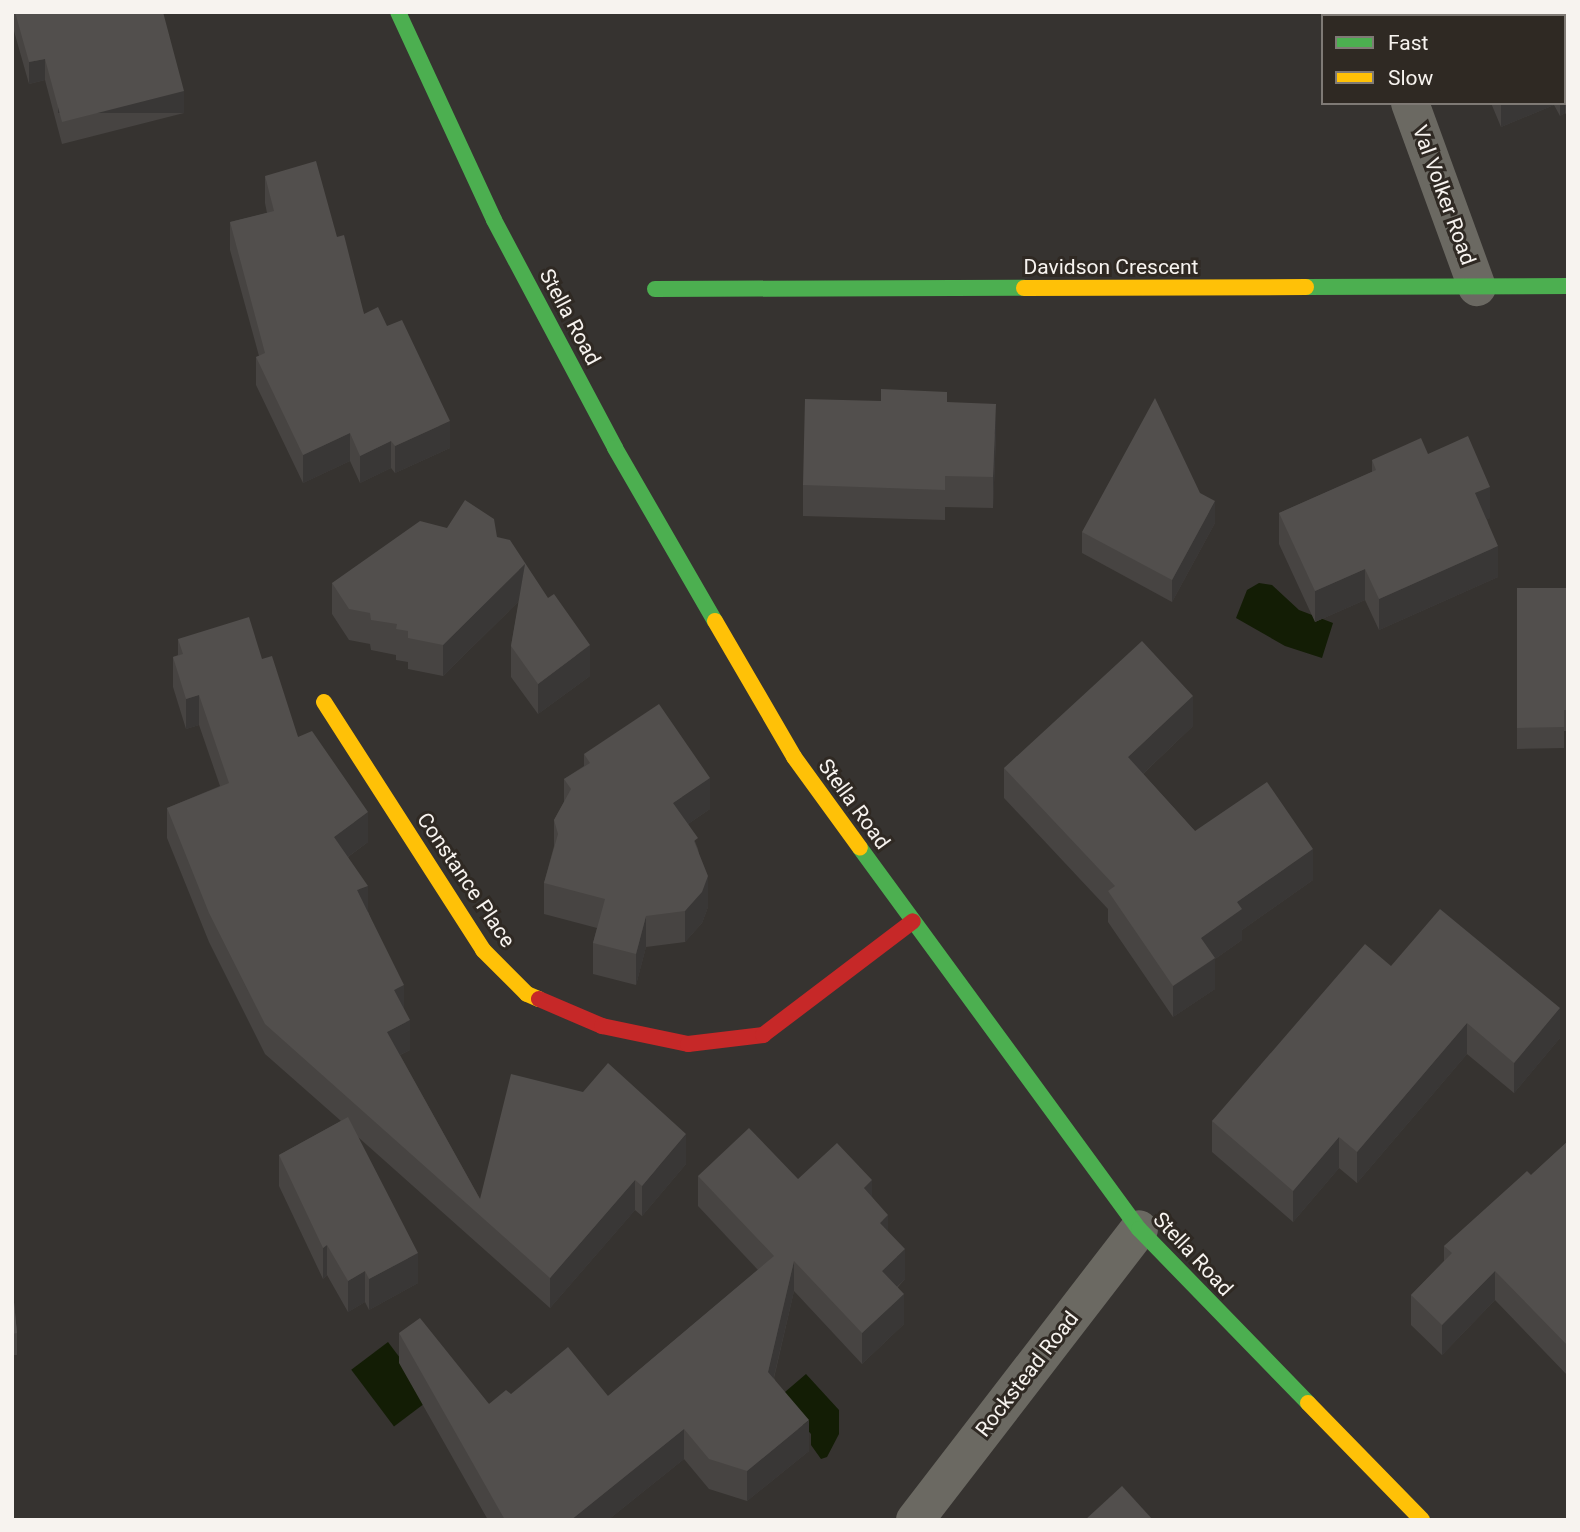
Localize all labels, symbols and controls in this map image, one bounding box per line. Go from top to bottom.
legend [1321,14,1566,105]
text: Fast [1388,31,1428,55]
text: Slow [1388,66,1433,90]
street label: Val Volker Road [1407,122,1481,268]
street label: Davidson Crescent [1024,254,1198,280]
street label: Stella Road [534,265,606,369]
street label: Stella Road [813,754,895,854]
street label: Constance Place [412,808,520,952]
street label: Stella Road [1148,1207,1238,1301]
street label: Rockstead Road [970,1306,1084,1442]

